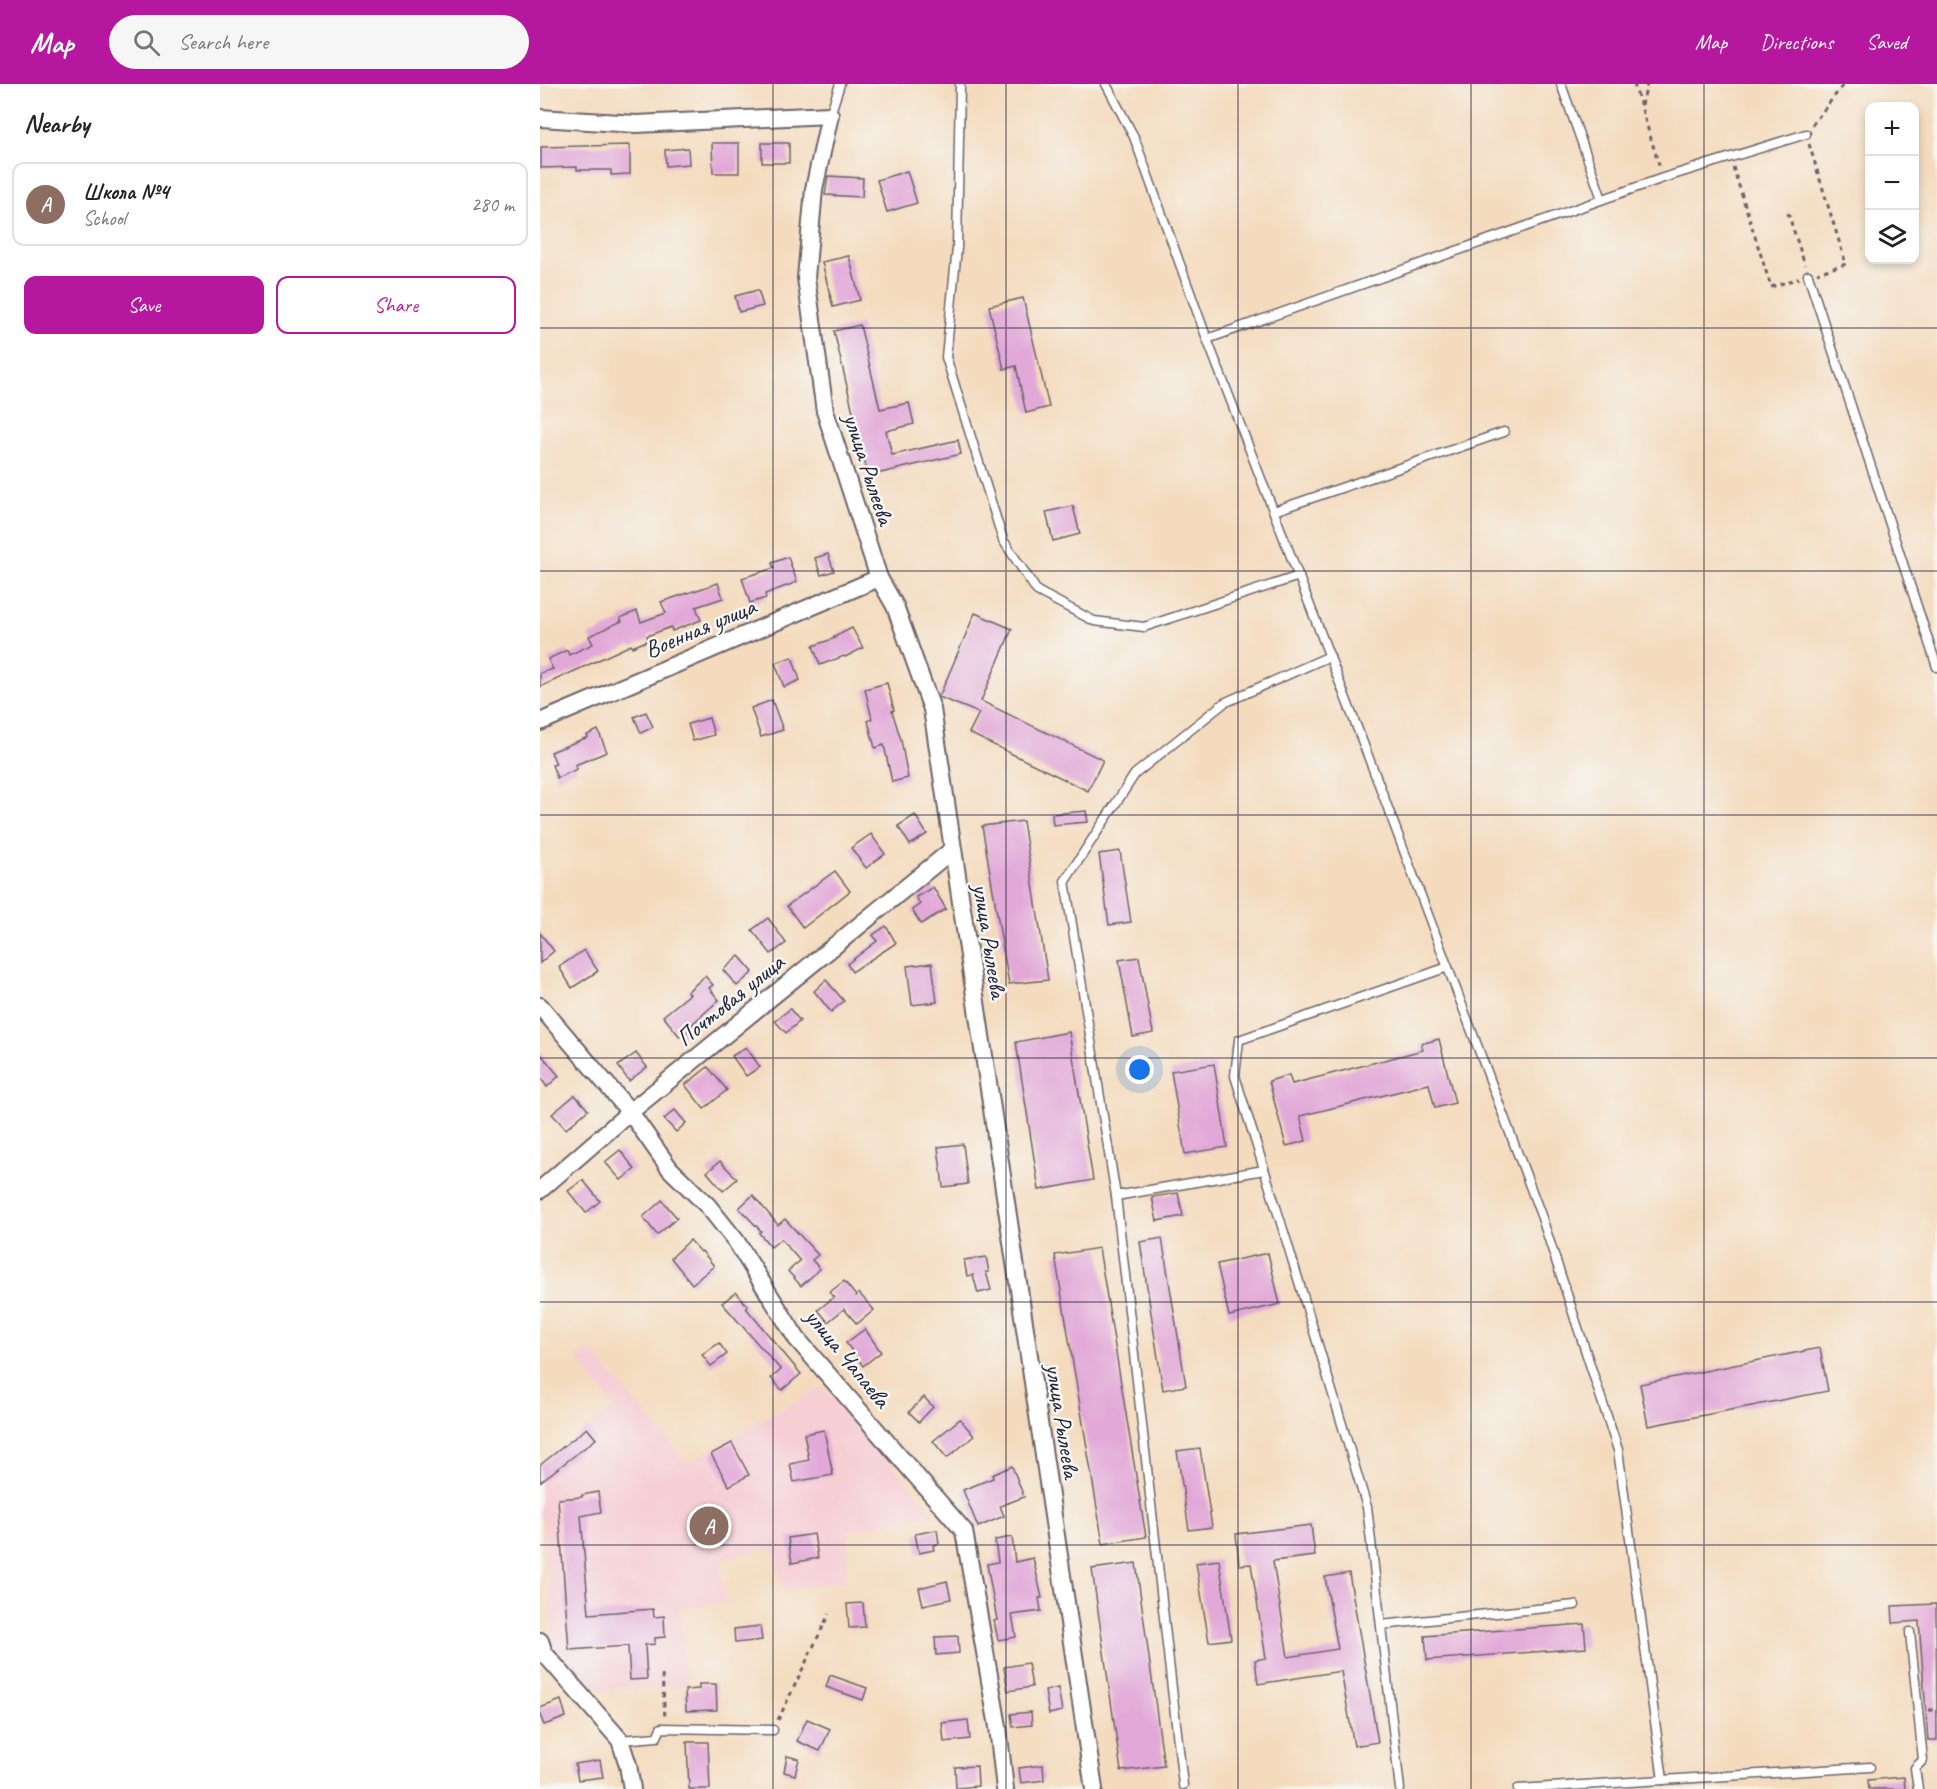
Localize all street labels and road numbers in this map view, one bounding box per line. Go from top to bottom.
street label: улица Рылеева [836,408,902,531]
street label: Военная улица [640,591,761,665]
street label: улица Рылеева [966,880,1014,1002]
street label: Почтовая улица [670,946,791,1053]
street label: улица Чапаева [798,1301,898,1415]
street label: улица Рылеева [1039,1360,1087,1482]

